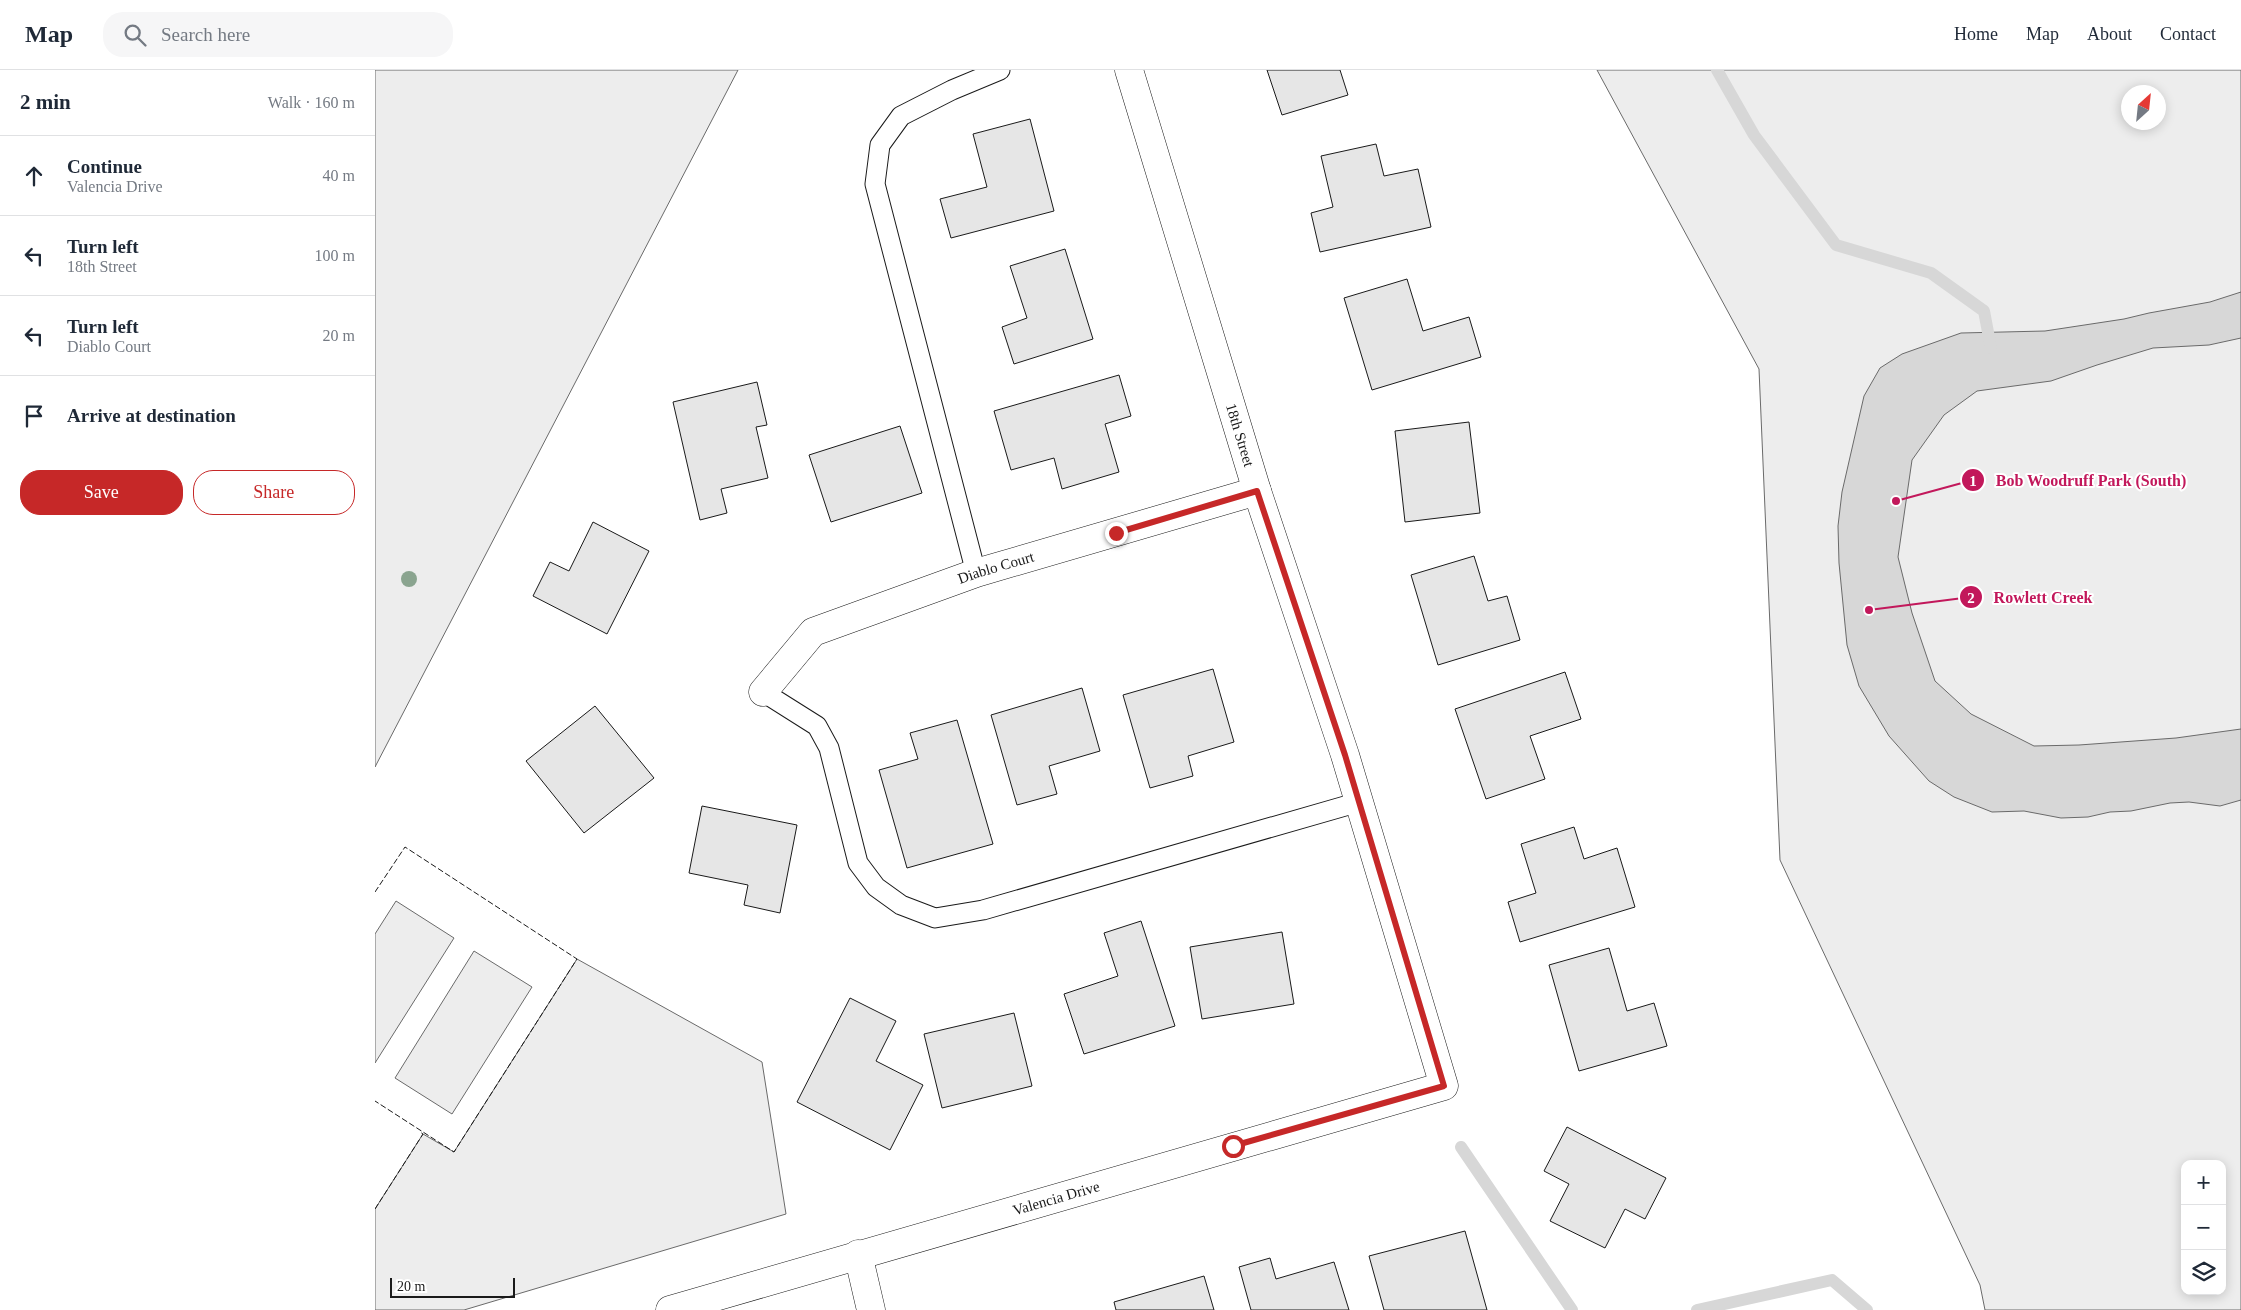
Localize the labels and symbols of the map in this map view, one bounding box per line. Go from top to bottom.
north arrow [2121,85,2166,130]
street label: 18th Street [1223,401,1257,469]
callout: Bob Woodruff Park (South) [1961,465,2197,496]
text: Bob Woodruff Park (South) [1996,472,2186,490]
text: 1 [1969,473,1977,489]
route end [1105,522,1128,545]
street label: Diablo Court [956,548,1037,587]
callout: Rowlett Creek [1959,582,2102,613]
text: Rowlett Creek [1994,589,2092,606]
text: 2 [1967,590,1975,606]
route start [1222,1135,1245,1158]
street label: Valencia Drive [1011,1178,1102,1218]
scale bar [390,1275,515,1298]

